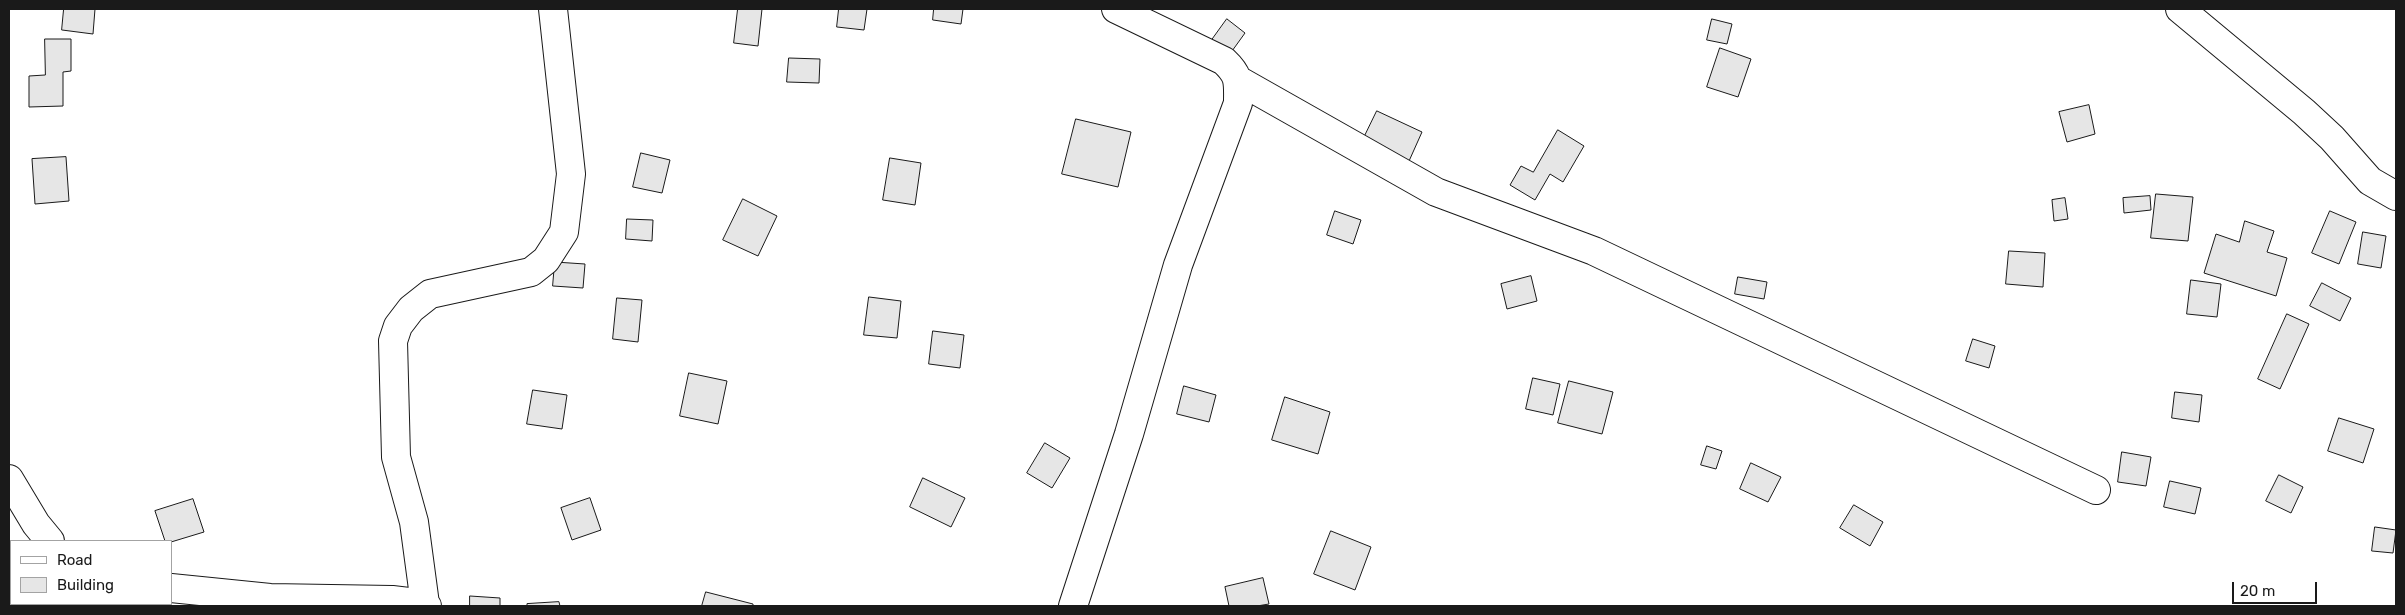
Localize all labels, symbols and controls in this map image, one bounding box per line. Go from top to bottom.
legend [10,540,172,605]
text: Road [57,551,93,569]
scale bar [2235,572,2320,604]
text: Building [57,576,114,594]
text: 20 m [2240,582,2275,600]

